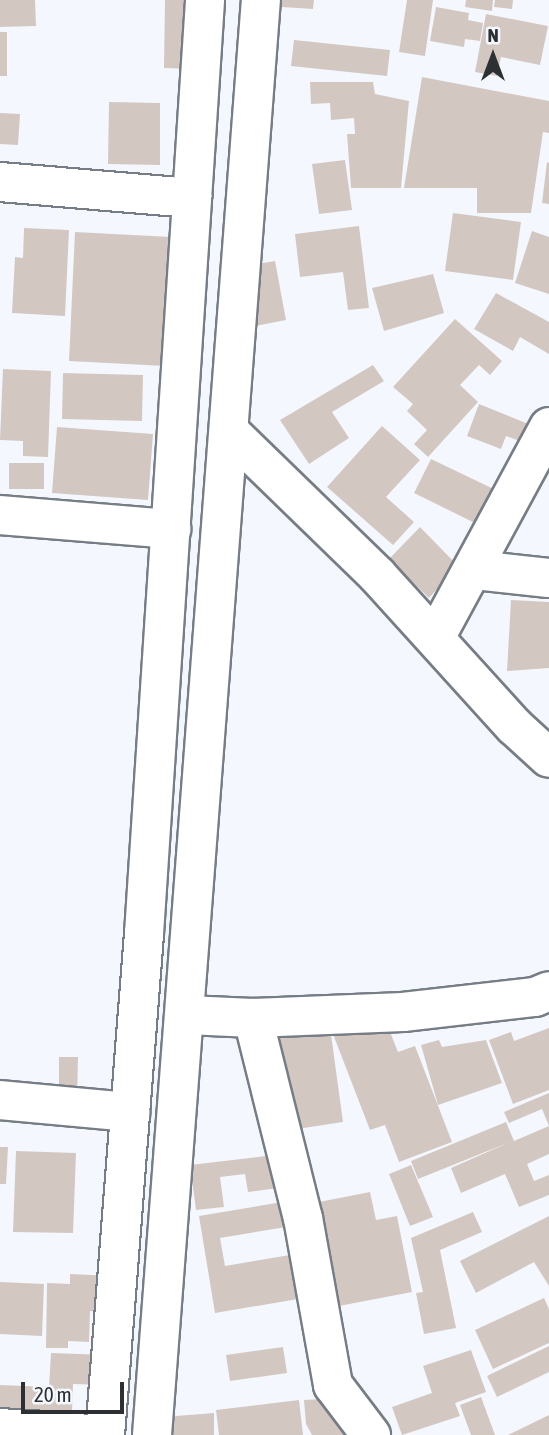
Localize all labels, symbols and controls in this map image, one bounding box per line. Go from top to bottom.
north arrow [458,21,528,91]
text: N [487,24,499,46]
scale bar [24,1368,128,1412]
text: 20 m [34,1382,72,1406]

